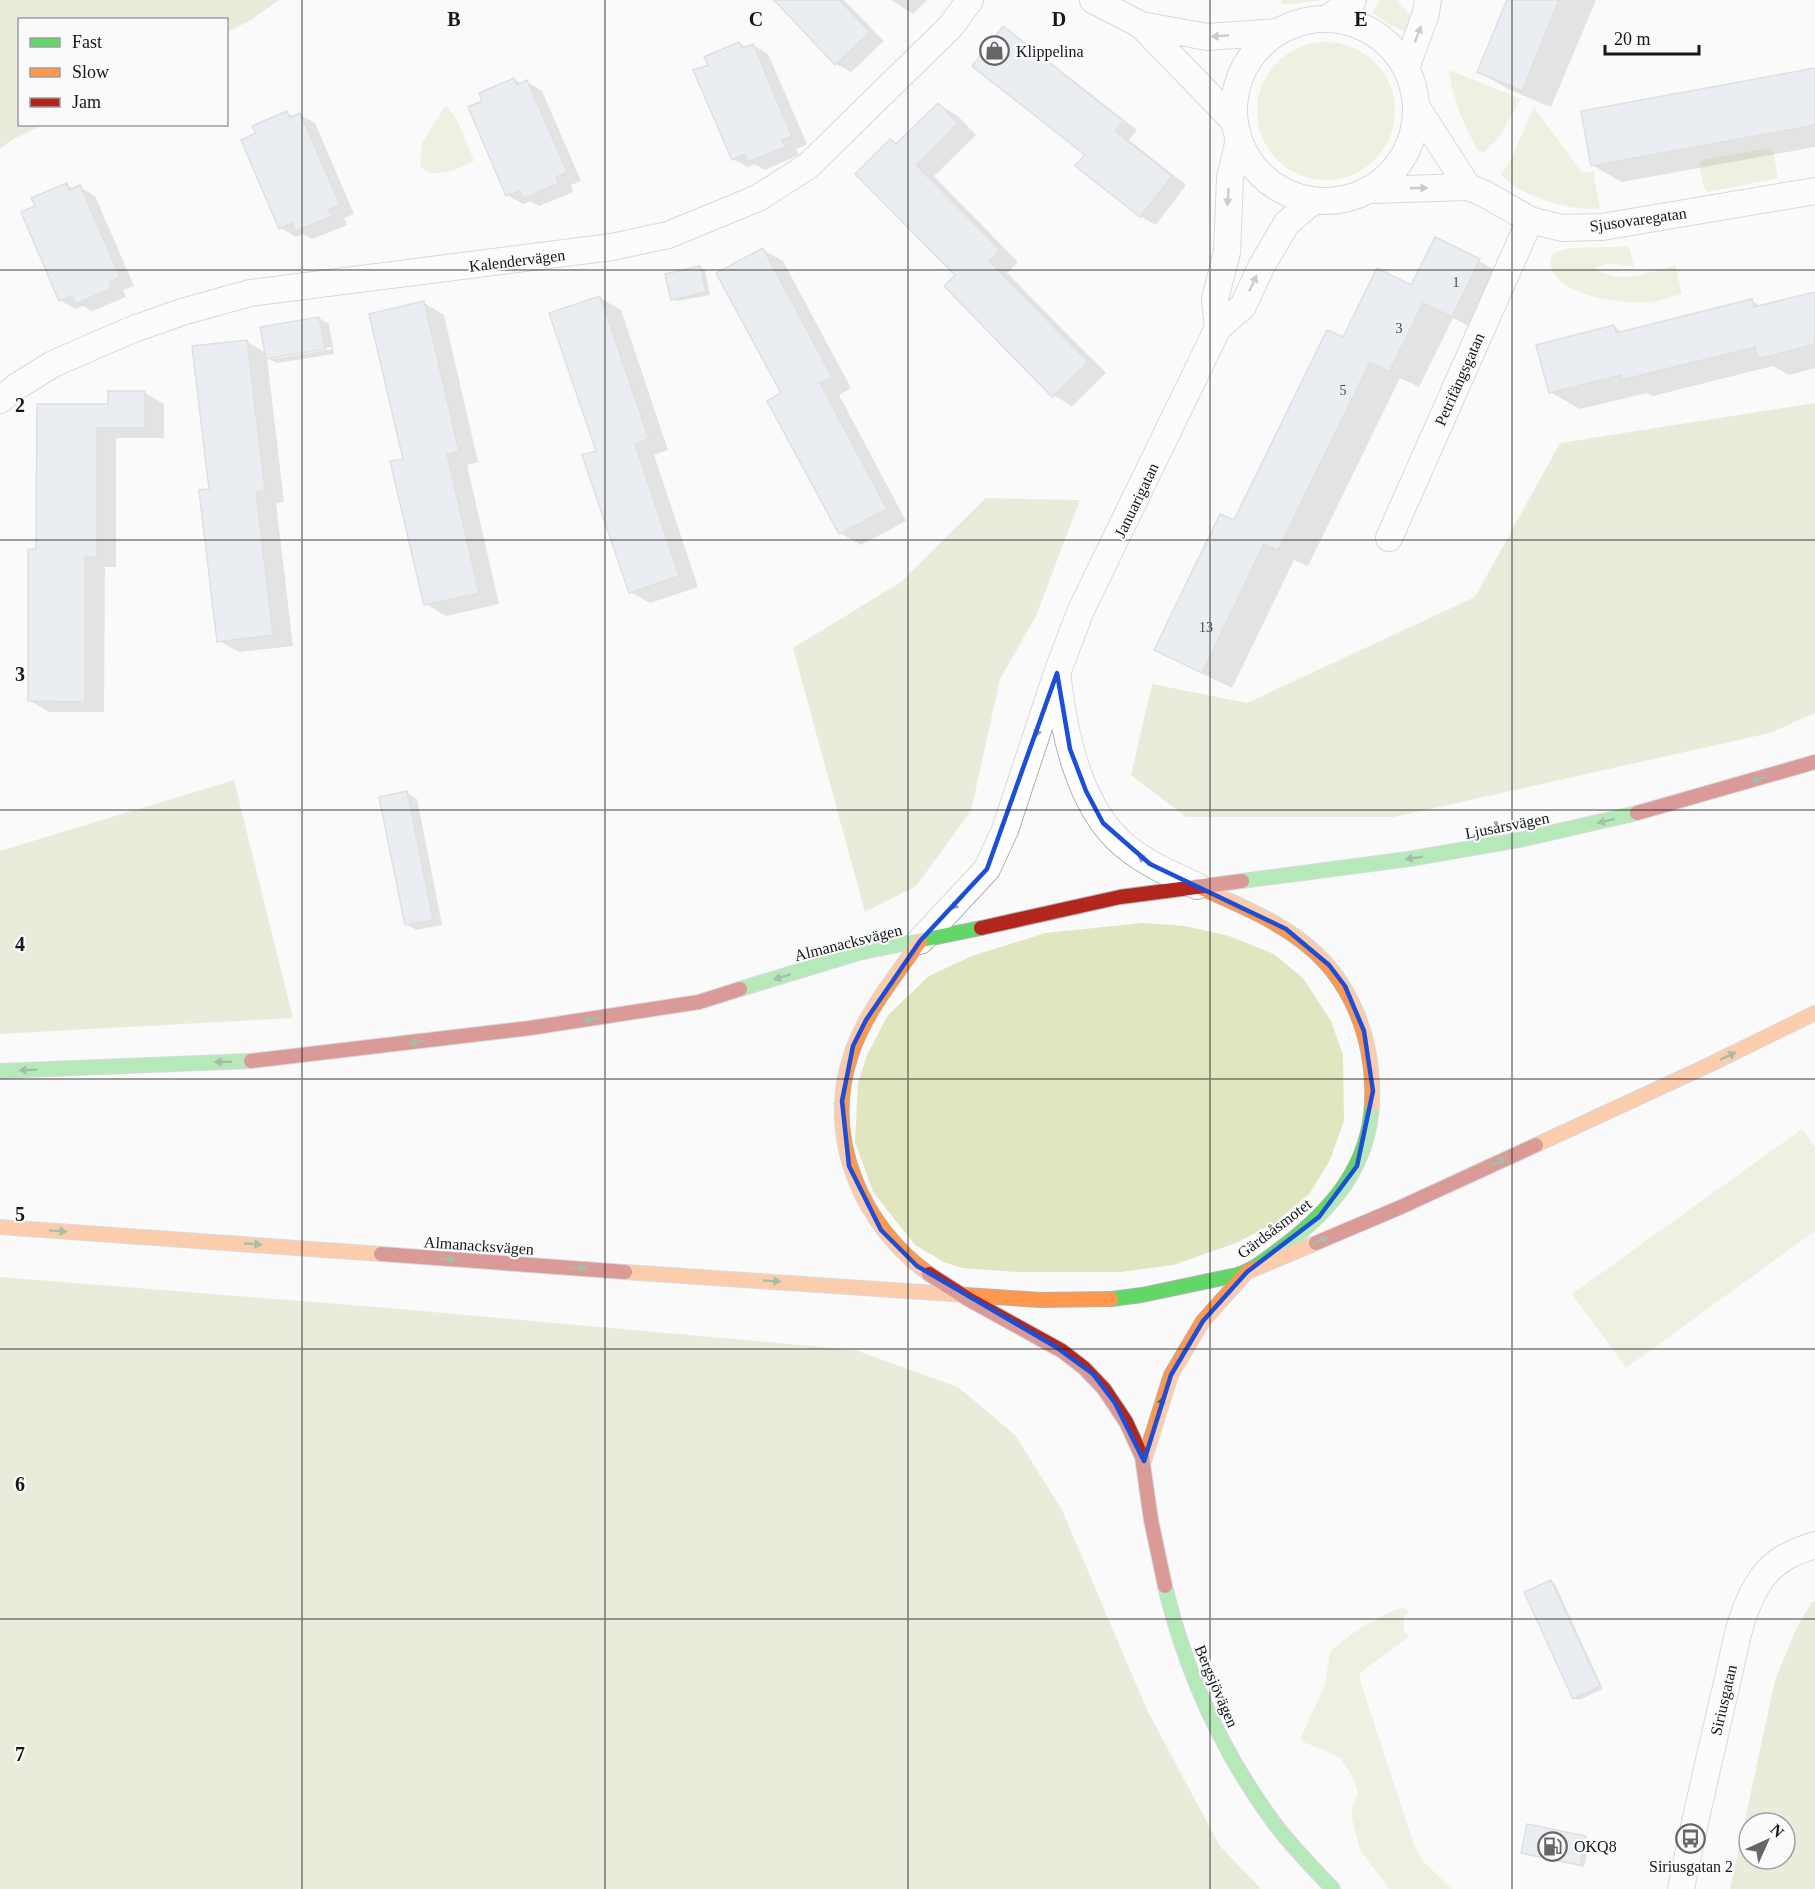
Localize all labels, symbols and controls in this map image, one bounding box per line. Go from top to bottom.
text: B [447,8,461,30]
text: C [749,8,763,30]
text: D [1052,8,1066,30]
text: E [1354,8,1368,30]
legend [18,18,228,126]
scale bar [1605,18,1700,56]
one-way arrow [1414,25,1424,43]
text: 20 m [1614,29,1651,49]
one-way arrow [1210,31,1229,41]
text: Fast [72,32,102,52]
shop icon: Klippelina [979,35,1011,67]
place label: Klippelina [1016,43,1084,61]
text: Slow [72,62,109,82]
text: Jam [72,92,101,112]
one-way arrow [1410,184,1429,193]
one-way arrow [1224,188,1233,207]
street label: Sjusovaregatan [1588,204,1688,236]
street label: Kalendervägen [468,246,566,276]
one-way arrow [1248,274,1258,292]
house number: 1 [1453,275,1460,290]
house number: 3 [1396,321,1403,336]
street label: Petrifängsgatan [1431,330,1488,429]
house number: 5 [1340,383,1347,398]
text: 2 [15,394,25,416]
street label: Januarigatan [1111,460,1163,541]
house number: 13 [1199,620,1213,635]
text: 3 [15,663,25,685]
one-way arrow [1033,720,1042,738]
one-way arrow [1750,775,1768,784]
street label: Ljusårsvägen [1464,809,1551,843]
one-way arrow [1597,817,1615,827]
one-way arrow [1405,853,1424,862]
one-way arrow [1137,855,1153,866]
one-way arrow [951,895,964,910]
street label: Almanacksvägen [793,921,904,965]
text: 4 [15,933,25,955]
one-way arrow [773,972,791,982]
one-way arrow [582,1014,601,1023]
one-way arrow [408,1037,427,1046]
one-way arrow [1719,1052,1736,1061]
one-way arrow [214,1057,233,1066]
one-way arrow [19,1065,38,1074]
one-way arrow [1490,1157,1508,1167]
street label: Gärdsåsmotet [1234,1195,1315,1262]
text: 5 [15,1203,25,1225]
one-way arrow [49,1226,68,1235]
street label: Almanacksvägen [423,1233,535,1259]
one-way arrow [1311,1236,1329,1245]
one-way arrow [243,1240,262,1249]
one-way arrow [438,1254,457,1263]
one-way arrow [568,1264,587,1273]
one-way arrow [763,1277,782,1286]
one-way arrow [1000,1315,1017,1325]
one-way arrow [1157,1396,1166,1414]
text: 6 [15,1473,25,1495]
street label: Bergsjövägen [1191,1643,1241,1730]
street label: Siriusgatan [1707,1663,1741,1737]
text: 7 [15,1743,25,1765]
north arrow [1737,1811,1797,1871]
text: N [1767,1821,1788,1841]
bus stop icon: Siriusgatan 2 [1675,1822,1707,1854]
fuel station icon: OKQ8 [1537,1830,1569,1862]
place label: OKQ8 [1574,1838,1617,1855]
place label: Siriusgatan 2 [1649,1858,1733,1876]

